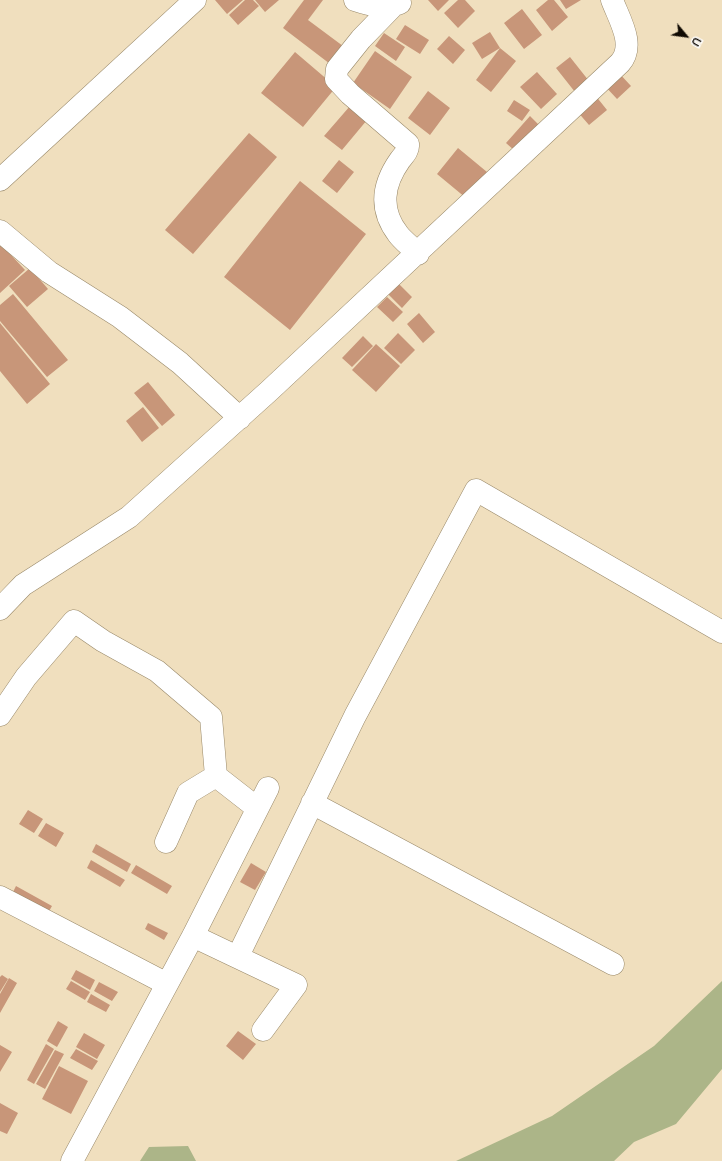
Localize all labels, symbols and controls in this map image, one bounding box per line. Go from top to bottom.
north arrow [666,16,706,56]
text: U [688,35,705,49]

